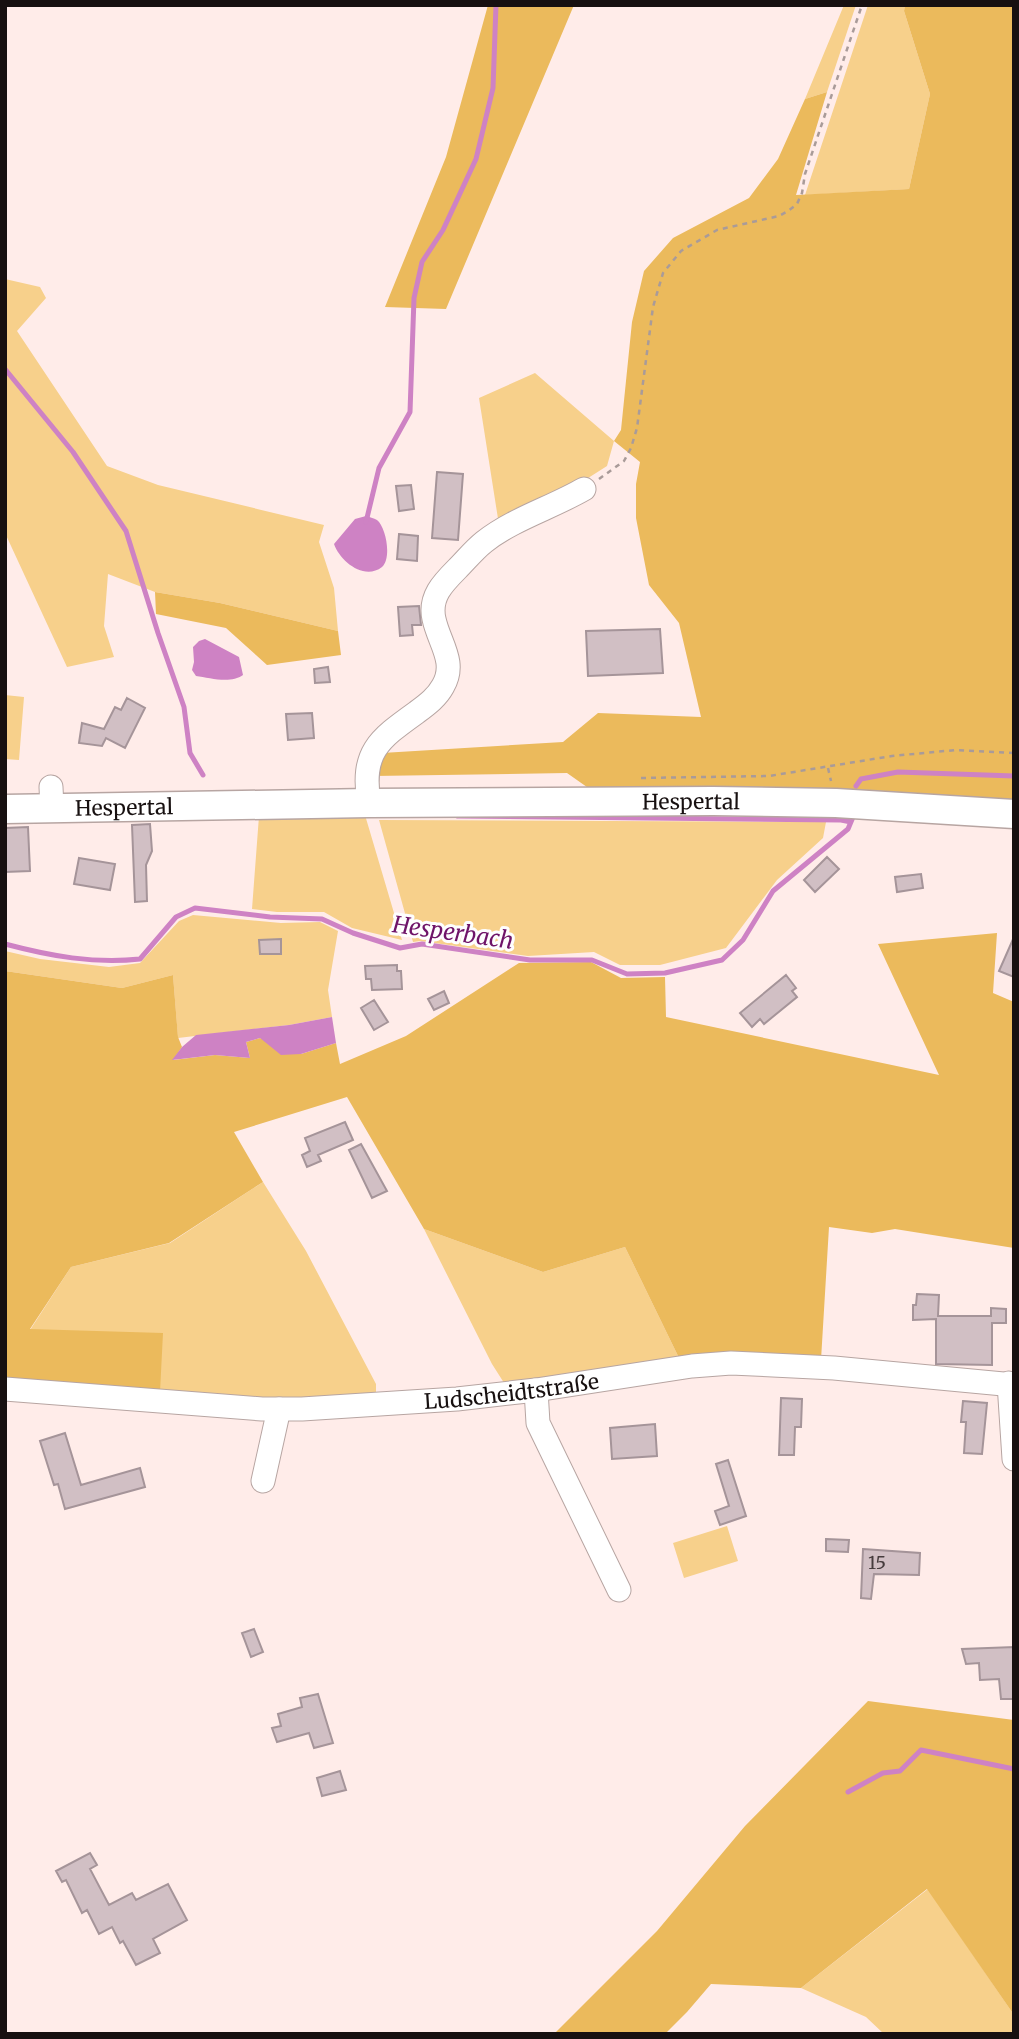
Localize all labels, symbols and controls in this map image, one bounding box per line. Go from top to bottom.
street label: Hespertal [642,787,741,815]
street label: Hespertal [75,793,174,821]
water label: Hesperbach [390,909,515,955]
street label: Ludscheidtstraße [423,1367,601,1415]
house number: 15 [868,1551,886,1574]

